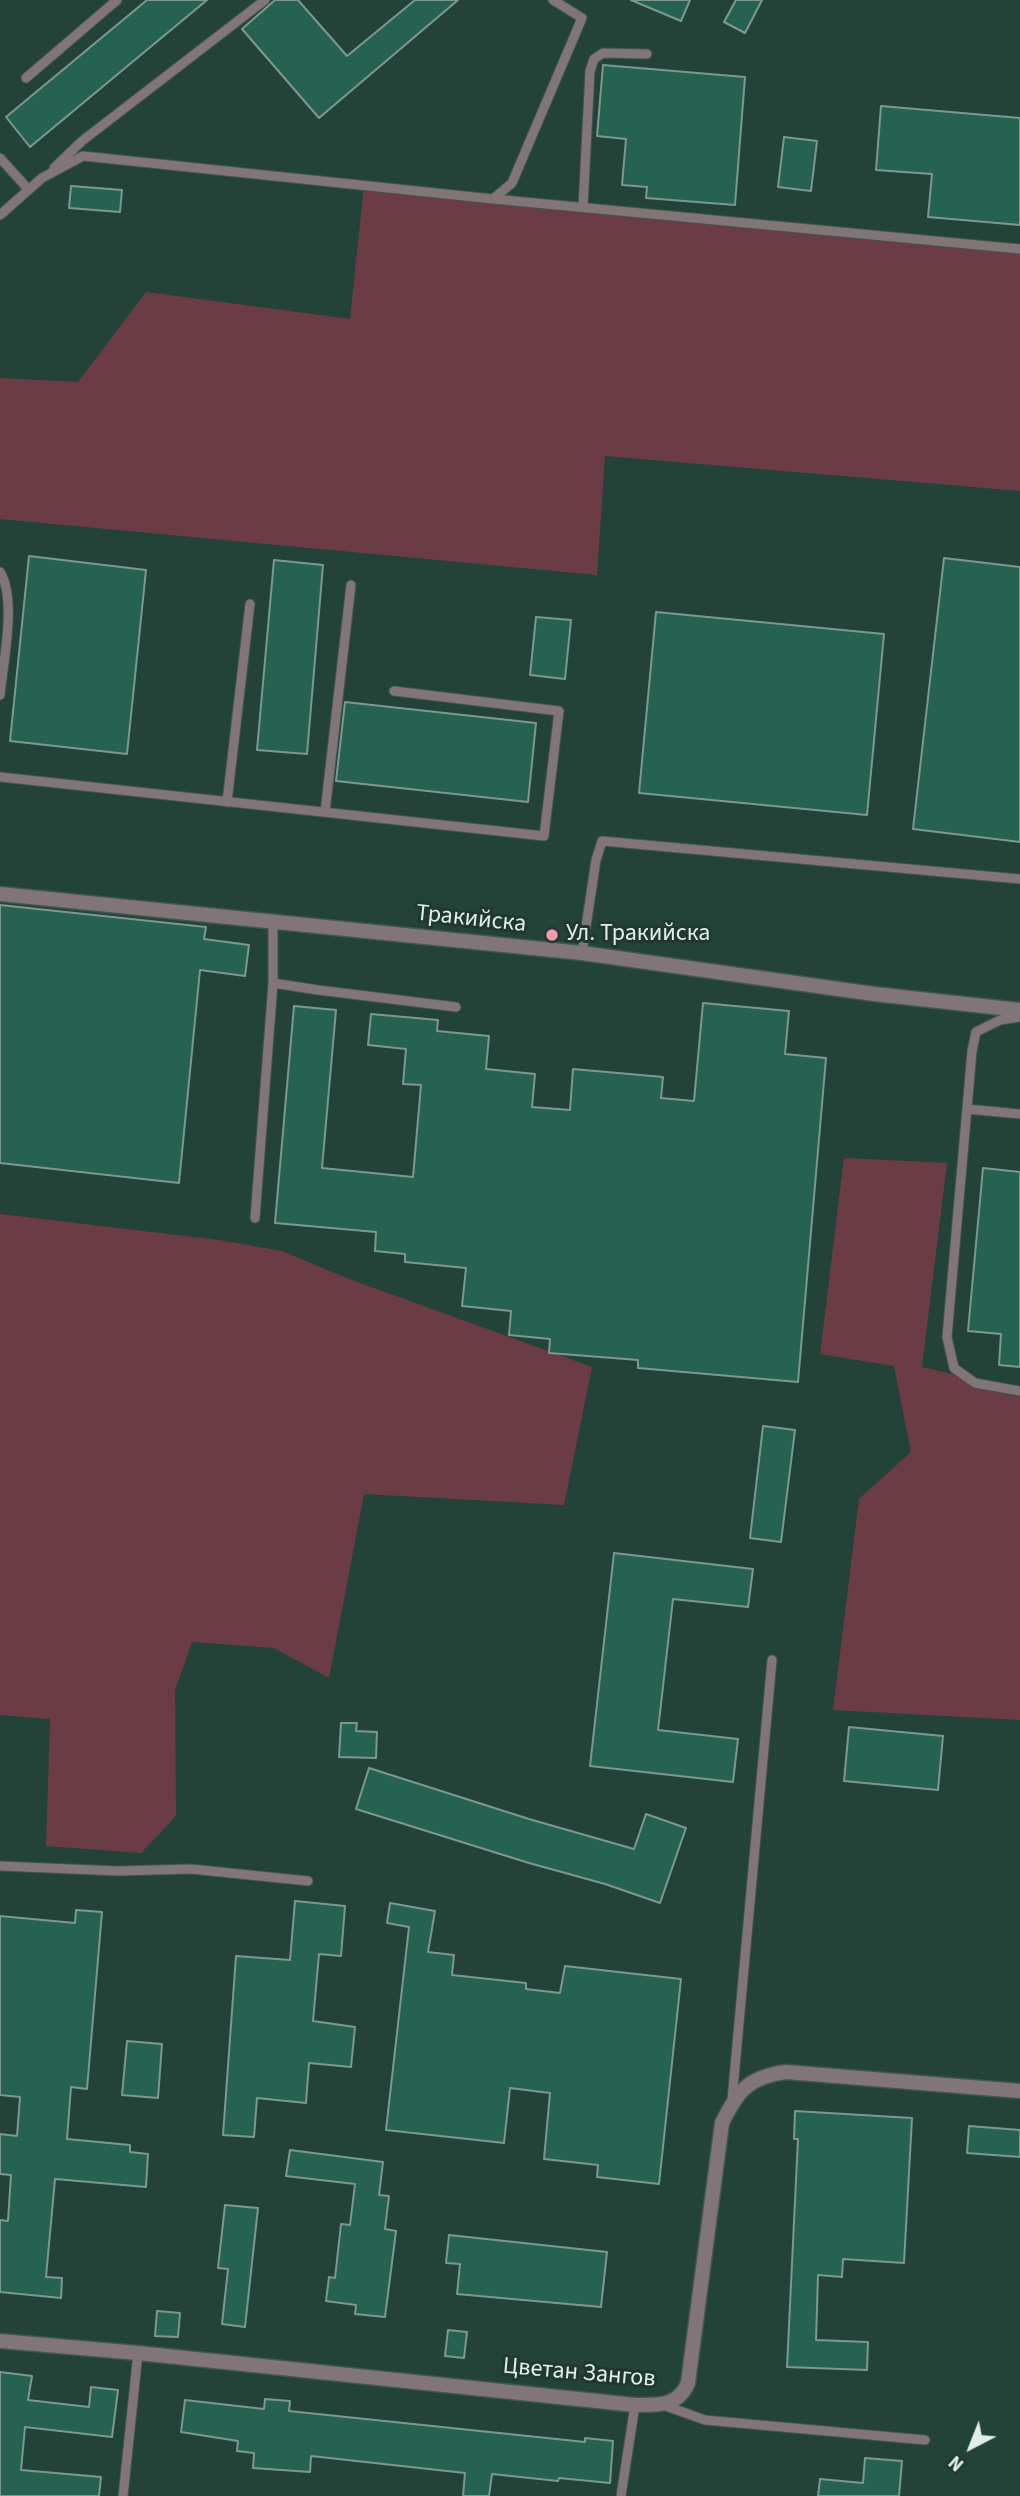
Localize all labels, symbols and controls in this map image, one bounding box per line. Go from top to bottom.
street label: Тракийска [415,900,527,940]
place label: Ул. Тракийска [566,921,710,949]
marker: Ул. Тракийска [544,927,560,943]
street label: Цветан Зангов [501,2353,657,2395]
north arrow [936,2412,1006,2482]
text: N [943,2449,970,2477]

